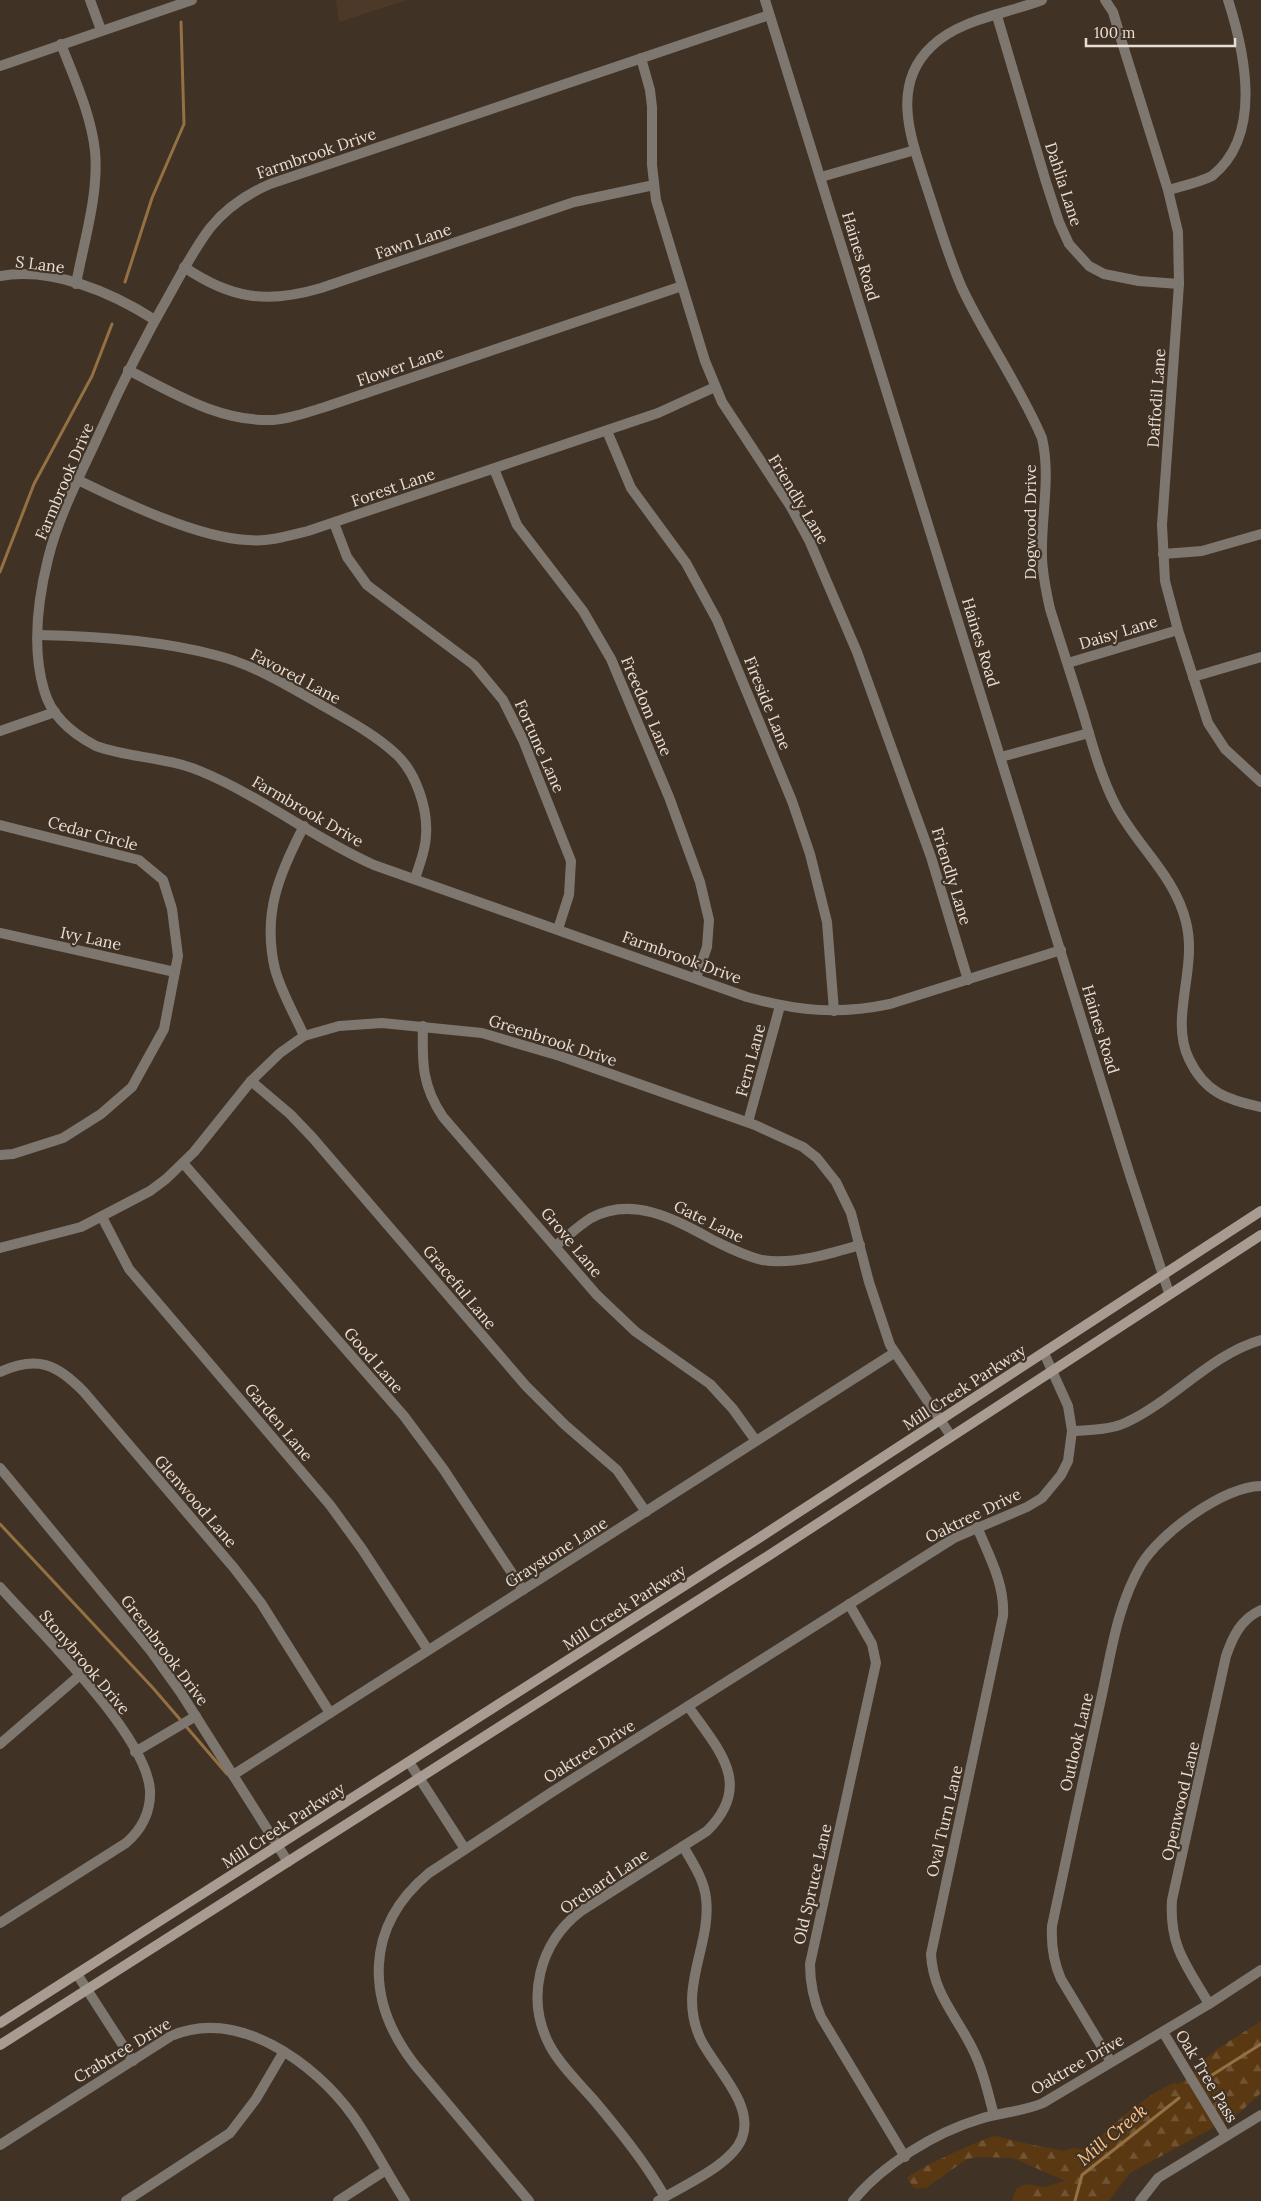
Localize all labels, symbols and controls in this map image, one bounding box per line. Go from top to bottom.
scale bar [1086,15,1235,47]
text: 100 m [1094,23,1135,42]
street label: Farmbrook Drive [254,123,379,183]
street label: Dahlia Lane [1041,139,1087,229]
street label: Haines Road [838,209,884,303]
street label: Fawn Lane [372,219,454,263]
street label: S Lane [14,251,66,277]
street label: Flower Lane [354,342,447,390]
street label: Daffodil Lane [1143,347,1169,448]
street label: Farmbrook Drive [30,419,98,543]
street label: Friendly Lane [764,450,834,548]
street label: Forest Lane [348,463,438,511]
street label: Dogwood Drive [1020,464,1040,580]
street label: Haines Road [958,595,1004,689]
street label: Daisy Lane [1076,611,1160,653]
street label: Favored Lane [248,644,345,708]
street label: Freedom Lane [617,653,677,759]
street label: Fireside Lane [740,653,796,753]
street label: Fortune Lane [511,696,570,796]
street label: Farmbrook Drive [249,771,368,851]
street label: Cedar Circle [46,811,141,855]
street label: Friendly Lane [928,825,976,928]
street label: Ivy Lane [59,922,124,954]
street label: Farmbrook Drive [620,926,745,988]
street label: Haines Road [1078,982,1124,1076]
street label: Greenbrook Drive [486,1010,620,1070]
street label: Fern Lane [731,1021,769,1098]
street label: Gate Lane [671,1195,748,1247]
street label: Grove Lane [537,1203,607,1281]
street label: Graceful Lane [419,1241,501,1334]
street label: Good Lane [340,1323,408,1397]
street label: Mill Creek Parkway [899,1339,1030,1434]
street label: Garden Lane [241,1379,318,1465]
street label: Glenwood Lane [150,1451,242,1552]
street label: Oaktree Drive [922,1483,1024,1547]
street label: Graystone Lane [501,1512,611,1592]
street label: Mill Creek Parkway [559,1559,690,1654]
street label: Greenbrook Drive [117,1591,213,1710]
street label: Stonybrook Drive [35,1606,135,1719]
street label: Outlook Lane [1055,1690,1097,1793]
street label: Oaktree Drive [540,1715,639,1787]
street label: Openwood Lane [1157,1739,1204,1863]
street label: Oval Turn Lane [921,1763,967,1879]
street label: Mill Creek Parkway [218,1777,349,1872]
street label: Old Spruce Lane [788,1821,836,1946]
street label: Orchard Lane [556,1844,652,1918]
street label: Crabtree Drive [70,2013,175,2087]
street label: Oak Tree Pass [1171,2026,1243,2126]
street label: Oaktree Drive [1027,2029,1127,2099]
water label: Mill Creek [1072,2099,1151,2170]

